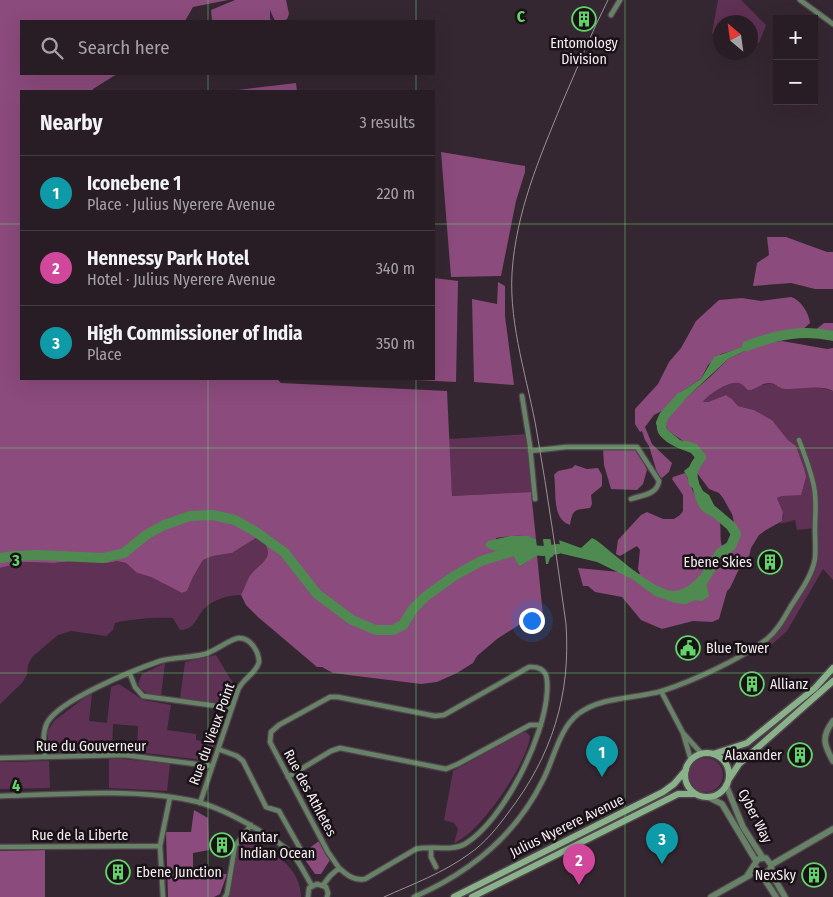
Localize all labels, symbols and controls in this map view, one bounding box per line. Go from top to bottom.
building icon: Entomology Division [571,6,597,32]
text: C [517,7,526,26]
north arrow [713,15,758,60]
map controls [773,15,818,105]
button: + [773,15,818,60]
search box [20,20,435,75]
icon: search [38,34,66,62]
place label: Entomology Division [550,35,618,68]
text: Search here [78,36,170,59]
button: − [773,60,818,105]
text: Nearby [40,110,102,136]
text: 3 results [359,113,415,132]
text: Iconebene 1 [87,172,181,195]
text: 1 [53,184,59,203]
text: 220 m [376,184,415,203]
text: Place · Julius Nyerere Avenue [87,195,275,214]
text: Hennessy Park Hotel [87,247,249,270]
text: 2 [52,259,60,278]
text: 340 m [376,259,415,278]
text: Hotel · Julius Nyerere Avenue [87,270,276,289]
text: High Commissioner of India [87,322,303,345]
text: 3 [52,334,60,353]
text: 350 m [376,334,415,353]
text: Place [87,345,122,364]
building icon: Ebene Skies [757,549,783,575]
text: 3 [11,551,20,570]
place label: Ebene Skies [684,554,752,571]
your location [519,608,545,634]
public building icon: Blue Tower [675,635,701,661]
place label: Blue Tower [706,640,769,657]
building icon: Allianz [739,671,765,697]
place label: Allianz [770,676,809,693]
street label: Rue du Vieux Point [186,680,238,787]
pin: 1 [586,736,618,777]
street label: Rue du Gouverneur [36,738,146,755]
building icon: Alaxander [787,742,813,768]
street label: Rue des Athletes [280,747,340,839]
place label: Alaxander [725,747,782,764]
text: 4 [12,776,20,795]
street label: Cyber Way [734,786,776,846]
street label: Julius Nyerere Avenue [507,791,627,861]
pin: 3 [646,823,678,864]
street label: Rue de la Liberte [32,827,129,844]
place label: Kantar Indian Ocean [240,829,315,862]
building icon: Kantar Indian Ocean [209,832,235,858]
pin: 2 [563,844,595,885]
building icon: Ebene Junction [105,859,131,885]
building icon: NexSky [801,862,827,888]
place label: Ebene Junction [136,864,222,881]
place label: NexSky [755,867,797,884]

